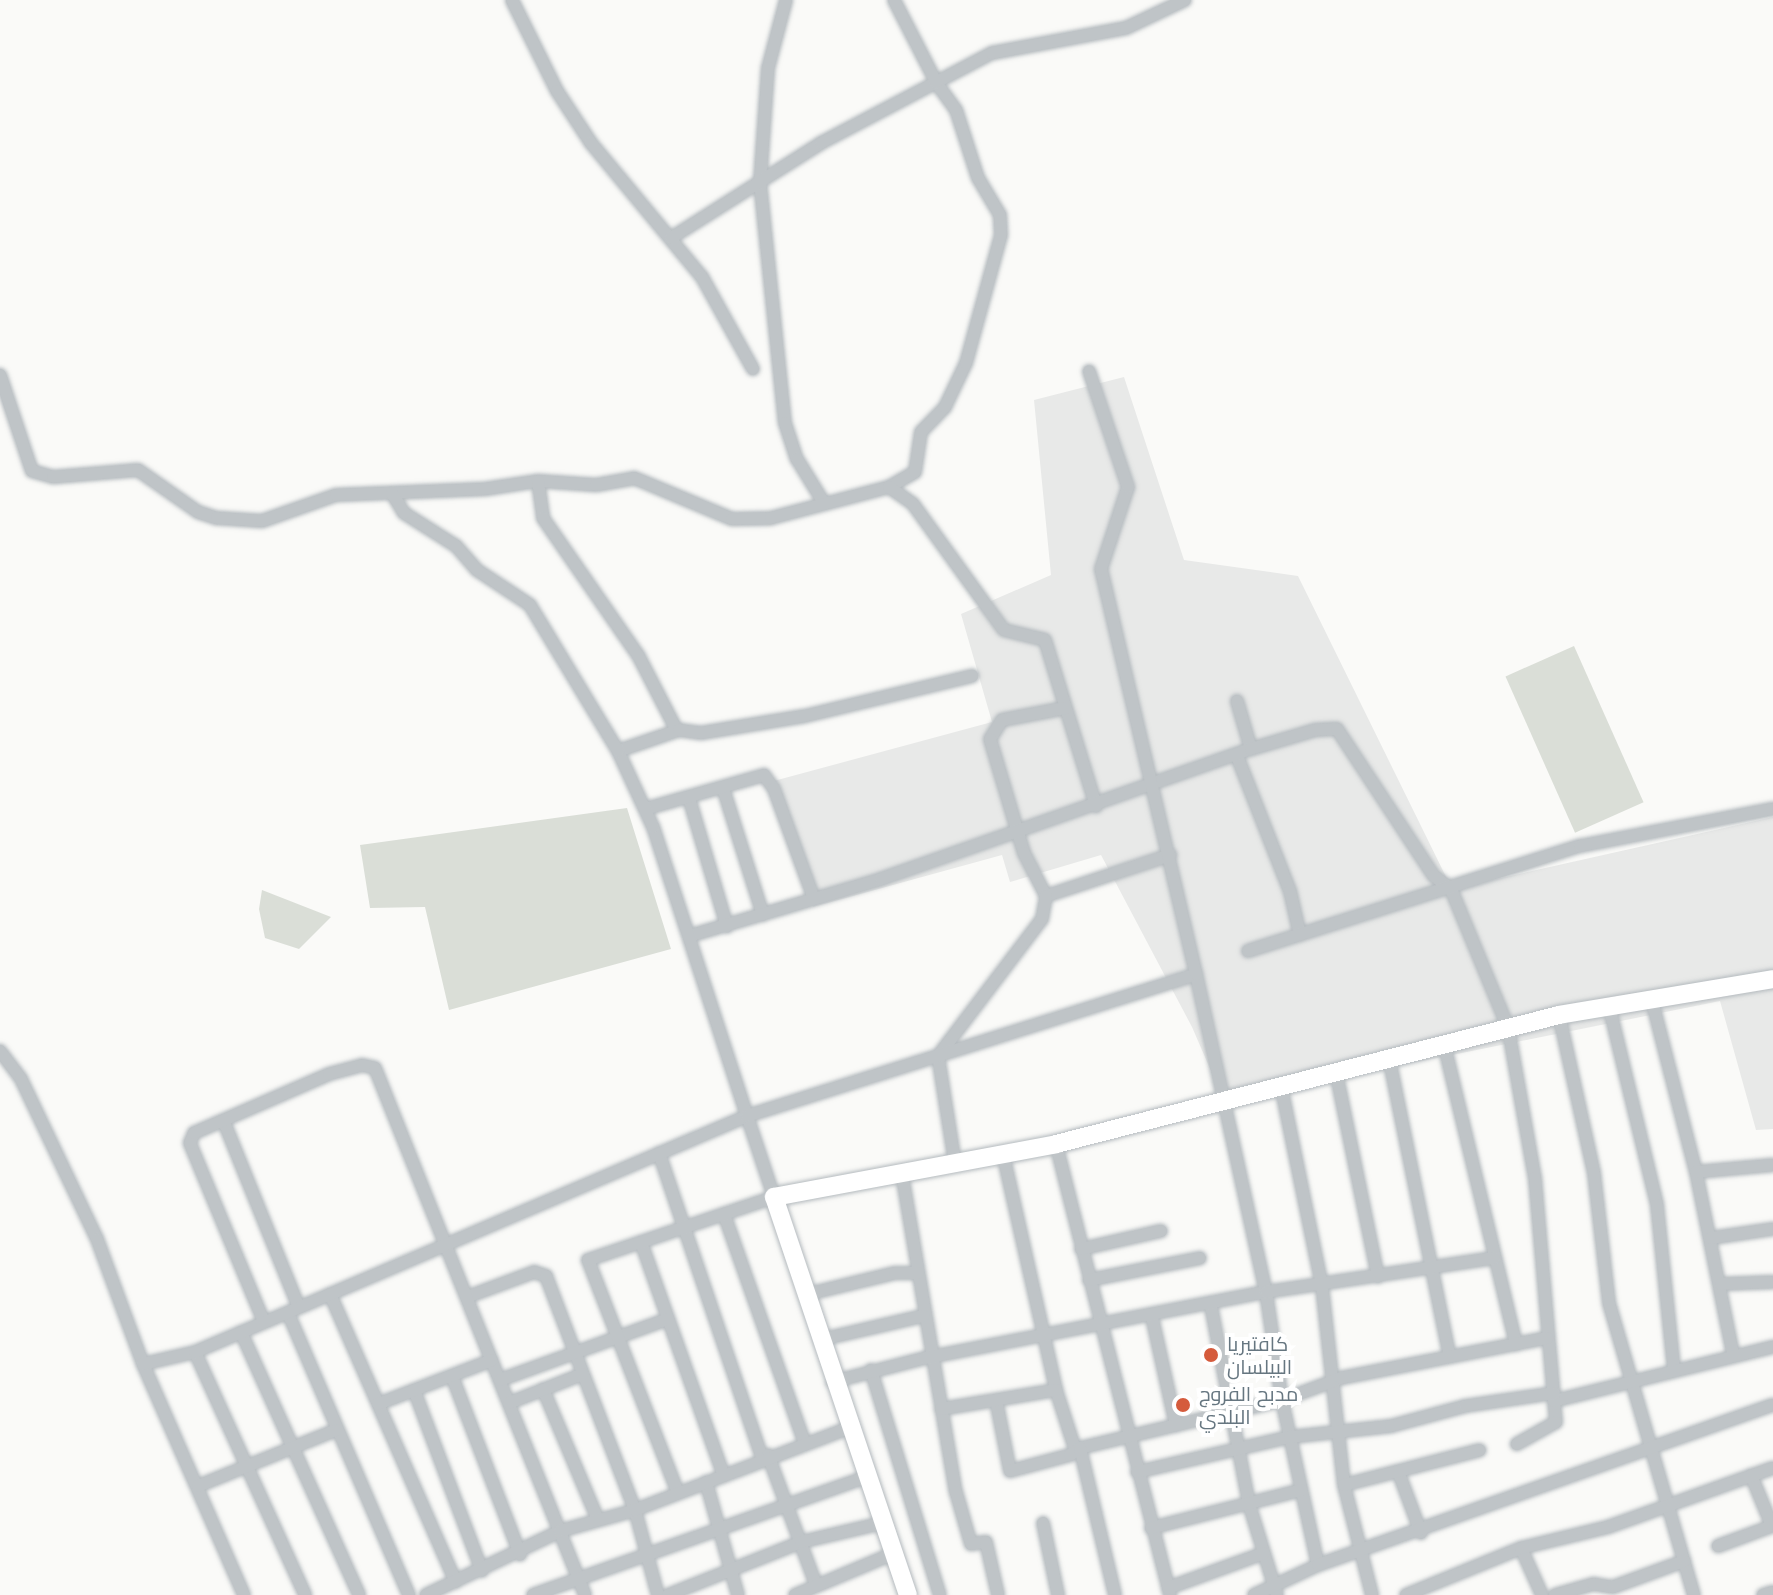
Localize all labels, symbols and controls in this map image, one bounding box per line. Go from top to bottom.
place label: كافتيريا البيلسان [1227,1332,1292,1379]
marker: كافتيريا البيلسان [1202,1346,1220,1364]
place label: مدبح الفروج البلدي [1199,1382,1298,1429]
marker: مدبح الفروج البلدي [1174,1396,1192,1414]

